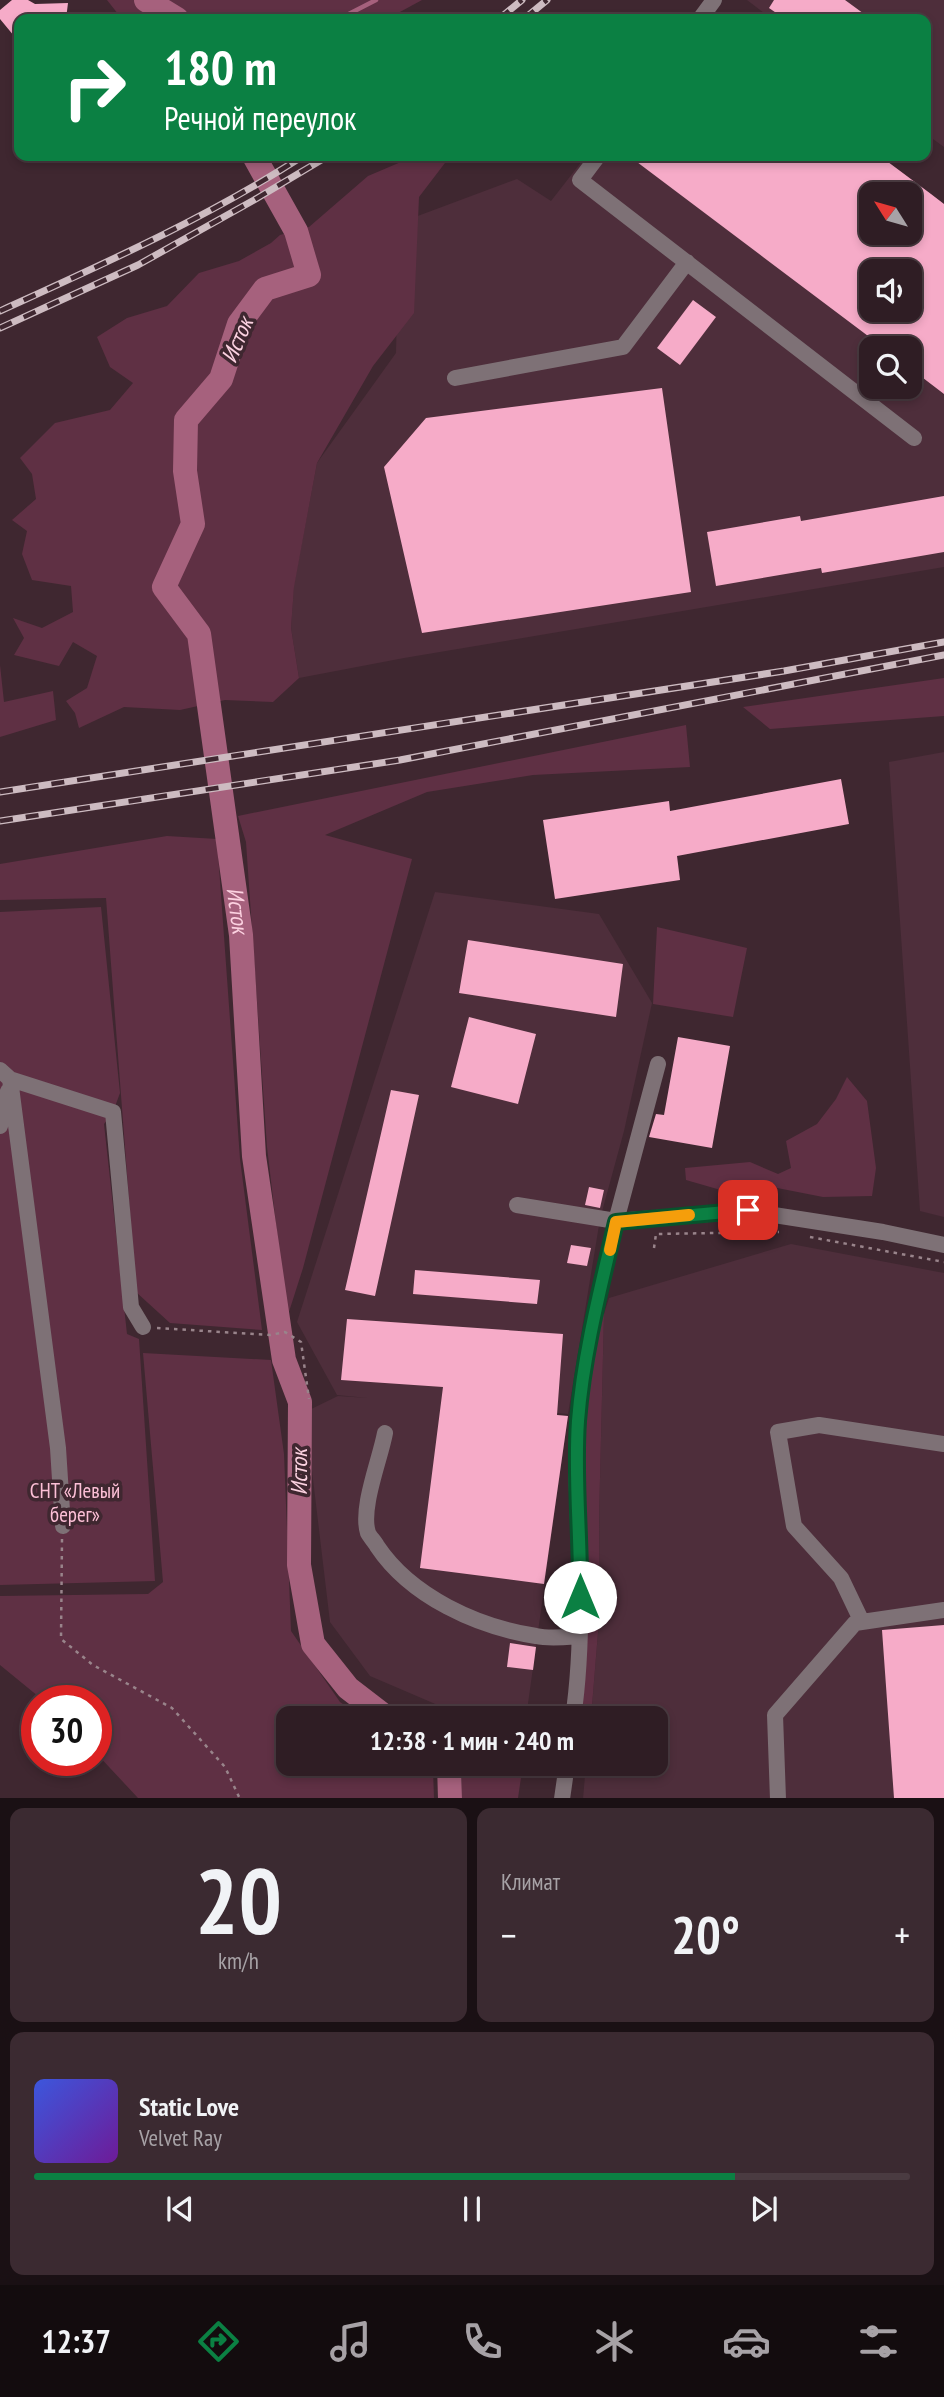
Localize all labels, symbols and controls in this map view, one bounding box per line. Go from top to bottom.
text: 180 m [164,35,277,99]
icon: right [49,42,140,133]
text: Речной переулок [164,97,356,139]
north arrow [859,182,922,245]
map controls [859,182,922,399]
button: sound [859,259,922,322]
water label: Исток [214,310,260,367]
button: search [859,336,922,399]
water label: Исток [220,885,256,938]
pin [718,1180,778,1240]
icon: arrive [729,1191,767,1229]
water label: Исток [284,1446,313,1495]
park label: СНТ «Левый берег» [30,1477,120,1528]
position arrow [543,1560,617,1634]
speed limit sign: 30 [21,1685,112,1776]
text: 12:38 · 1 мин · 240 m [370,1724,574,1757]
text: 20 [195,1841,282,1959]
text: Климат [501,1867,560,1896]
text: 20° [671,1901,740,1968]
text: − [501,1910,517,1959]
text: + [894,1910,910,1959]
text: km/h [218,1946,259,1975]
text: Static Love [139,2090,239,2123]
text: Velvet Ray [139,2123,222,2152]
icon: previous [161,2190,199,2228]
icon: pause [453,2190,491,2228]
icon: next [745,2190,783,2228]
icon: directions [194,2317,243,2366]
icon: music [326,2317,375,2366]
icon: phone [458,2317,507,2366]
icon: climate [590,2317,639,2366]
icon: car [722,2317,771,2366]
icon: filters [854,2317,903,2366]
text: 12:37 [41,2320,111,2362]

